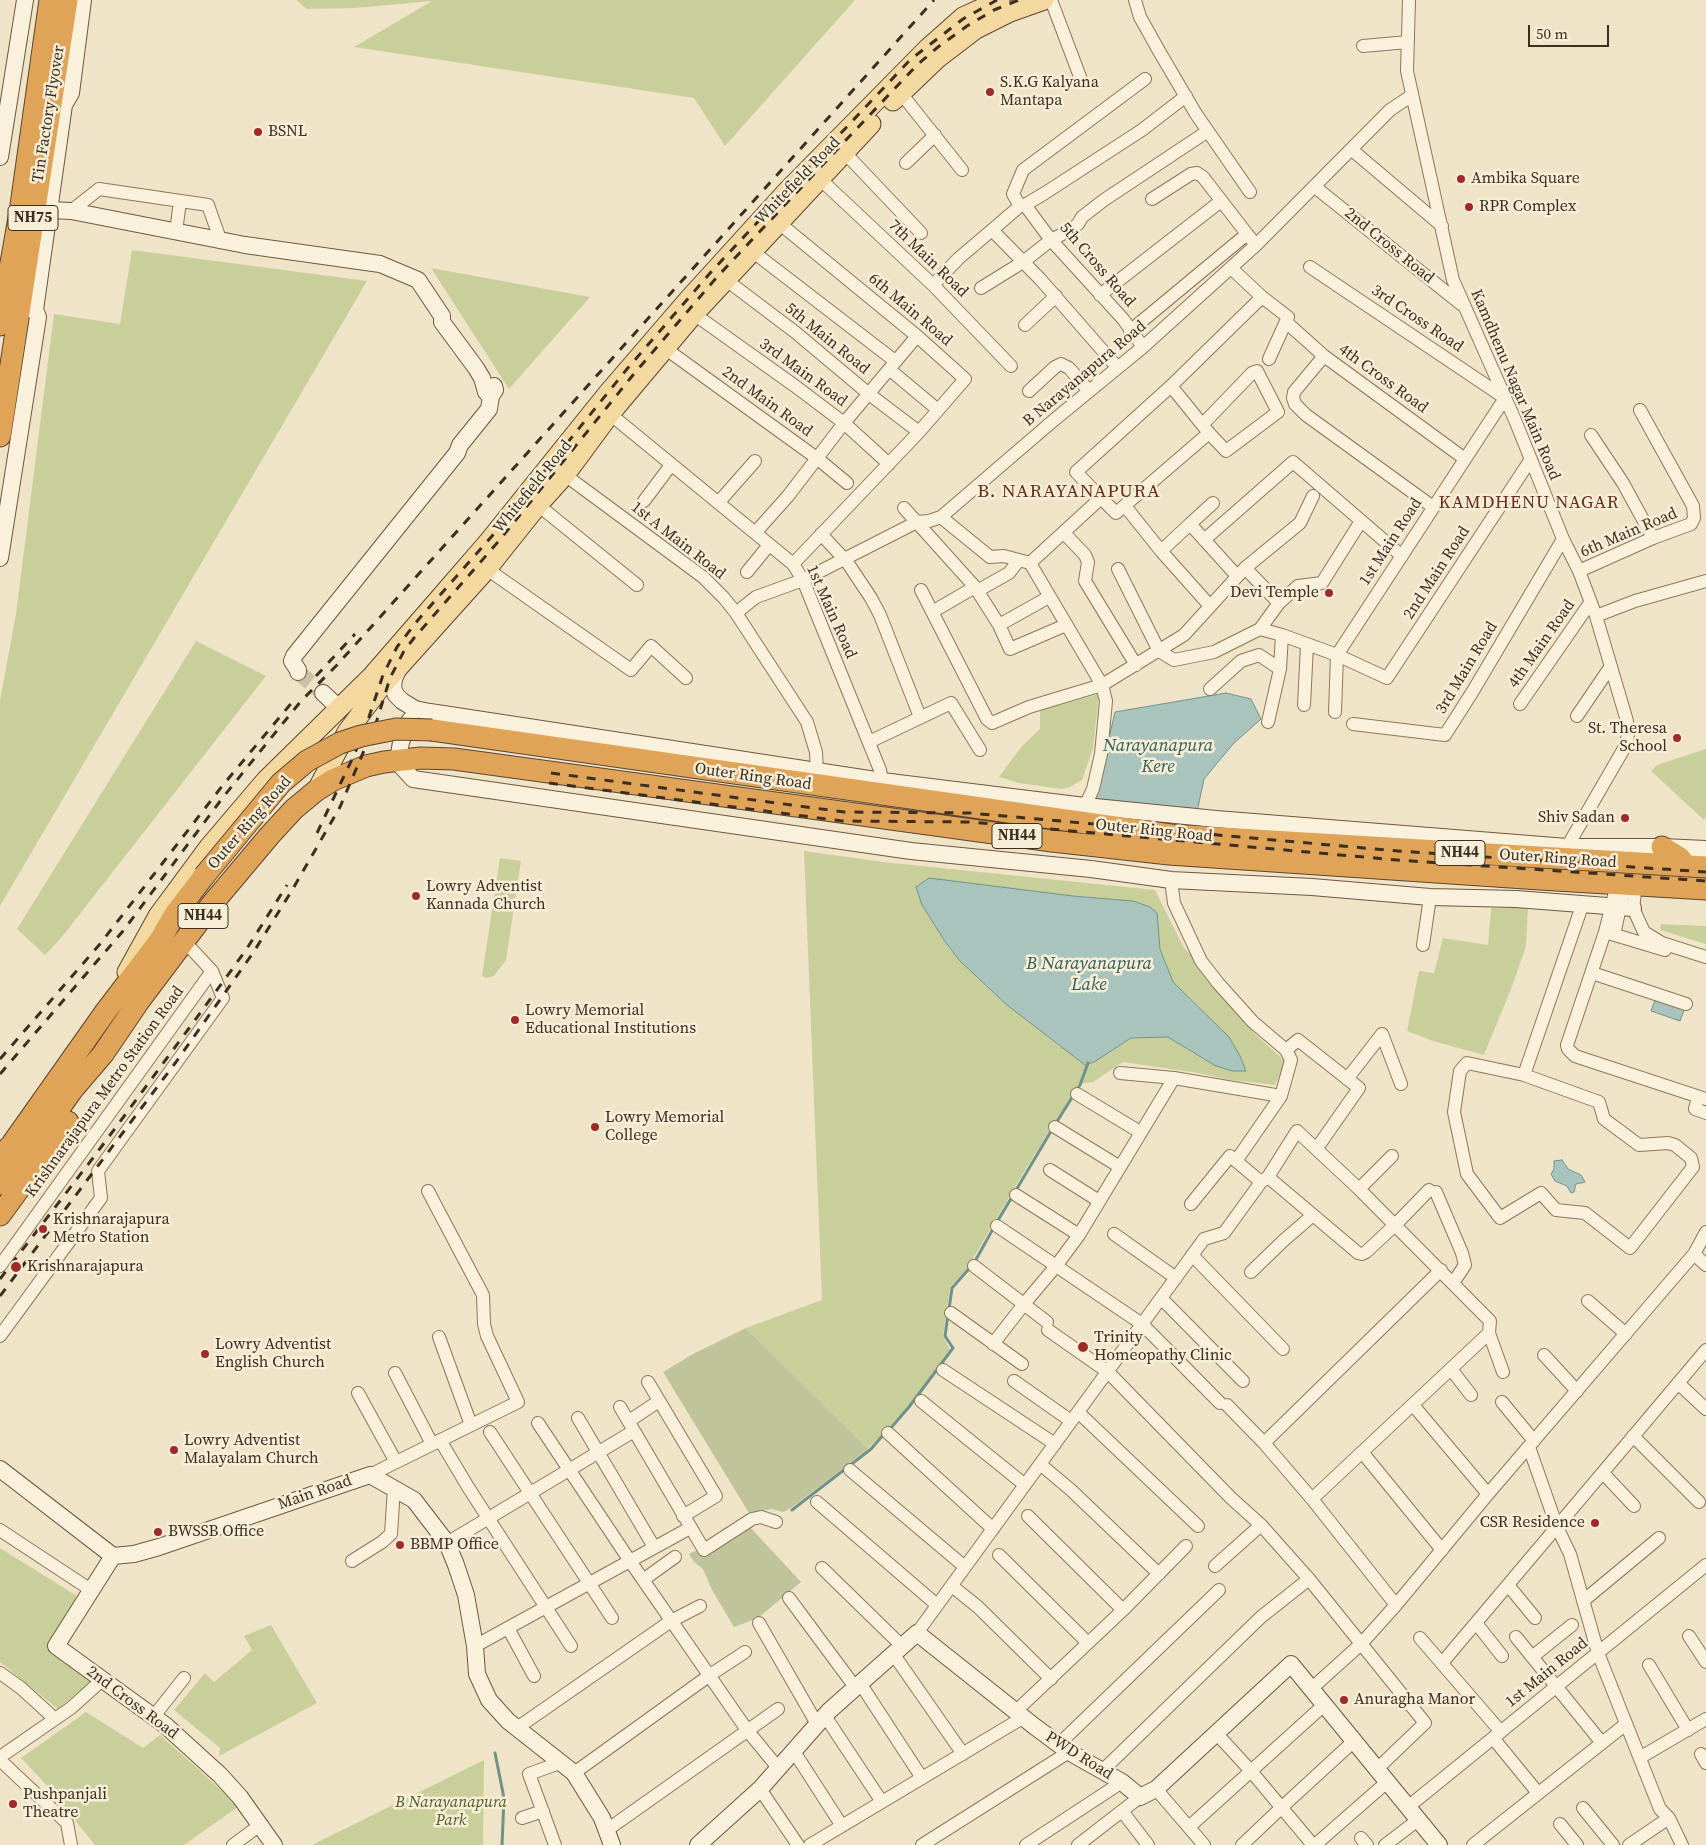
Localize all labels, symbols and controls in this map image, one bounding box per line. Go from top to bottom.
scale bar [1531,15,1612,47]
text: 50 m [1536,23,1568,44]
street label: Tin Factory Flyover [29,44,69,184]
place label: S.K.G Kalyana Mantapa [1000,73,1099,111]
marker: S.K.G Kalyana Mantapa [984,86,996,98]
place label: BSNL [268,122,307,142]
marker: BSNL [252,126,264,138]
street label: Whitefield Road [751,133,845,229]
place label: Ambika Square [1471,169,1580,189]
marker: Ambika Square [1455,173,1467,185]
place label: RPR Complex [1479,197,1576,217]
marker: RPR Complex [1463,201,1475,213]
street label: 2nd Cross Road [1340,204,1438,288]
road number: NH75 [8,206,58,230]
street label: 7th Main Road [884,216,972,302]
street label: 5th Cross Road [1055,219,1139,311]
street label: 6th Main Road [864,269,956,351]
street label: 3rd Cross Road [1367,281,1467,357]
street label: Kamdhenu Nagar Main Road [1466,287,1564,483]
street label: 5th Main Road [781,299,873,379]
street label: B Narayanapura Road [1020,317,1150,431]
street label: 3rd Main Road [755,335,851,411]
street label: 4th Cross Road [1335,340,1431,418]
street label: 2nd Main Road [718,363,816,441]
street label: Whitefield Road [490,436,576,538]
district label: B. NARAYANAPURA [975,481,1163,503]
district label: KAMDHENU NAGAR [1437,492,1621,514]
street label: 1st Main Road [1356,495,1426,589]
street label: 1st A Main Road [627,498,729,584]
street label: 6th Main Road [1578,504,1680,562]
street label: 2nd Main Road [1400,523,1474,623]
street label: 1st Main Road [802,562,860,662]
place label: Devi Temple [1230,583,1319,603]
marker: Devi Temple [1323,587,1335,599]
street label: 4th Main Road [1505,596,1579,692]
street label: 3rd Main Road [1432,618,1502,718]
place label: St. Theresa School [1588,719,1667,757]
marker: St. Theresa School [1671,732,1683,744]
water label: Narayanapura Kere [1103,735,1213,778]
street label: Outer Ring Road [693,759,813,795]
street label: Outer Ring Road [204,772,296,874]
place label: Shiv Sadan [1538,808,1615,828]
marker: Shiv Sadan [1619,812,1631,824]
street label: Outer Ring Road [1094,815,1214,847]
road number: NH44 [992,824,1042,848]
road number: NH44 [1435,840,1485,866]
street label: Outer Ring Road [1499,845,1617,873]
place label: Lowry Adventist Kannada Church [426,877,546,915]
marker: Lowry Adventist Kannada Church [410,890,422,902]
road number: NH44 [178,904,228,928]
water label: B Narayanapura Lake [1026,953,1152,996]
street label: Krishnarajapura Metro Station Road [22,983,188,1201]
place label: Lowry Memorial Educational Institutions [525,1001,696,1039]
marker: Lowry Memorial Educational Institutions [509,1014,521,1026]
place label: Lowry Memorial College [605,1108,724,1146]
marker: Lowry Memorial College [589,1121,601,1133]
place label: Krishnarajapura Metro Station [53,1210,170,1248]
marker: Krishnarajapura Metro Station [37,1223,49,1235]
place label: Krishnarajapura [27,1257,144,1277]
marker: Krishnarajapura [9,1260,23,1274]
place label: Trinity Homeopathy Clinic [1094,1328,1232,1366]
place label: Lowry Adventist English Church [215,1335,331,1373]
marker: Trinity Homeopathy Clinic [1076,1340,1090,1354]
marker: Lowry Adventist English Church [199,1348,211,1360]
place label: Lowry Adventist Malayalam Church [184,1431,319,1469]
marker: Lowry Adventist Malayalam Church [168,1444,180,1456]
street label: Main Road [276,1471,354,1515]
place label: CSR Residence [1480,1513,1585,1533]
marker: CSR Residence [1589,1517,1601,1529]
place label: BWSSB Office [168,1522,264,1542]
marker: BWSSB Office [152,1526,164,1538]
place label: BBMP Office [410,1535,499,1555]
marker: BBMP Office [394,1539,406,1551]
street label: 1st Main Road [1502,1634,1592,1712]
street label: 2nd Cross Road [82,1662,182,1744]
place label: Anuragha Manor [1354,1690,1475,1710]
marker: Anuragha Manor [1338,1694,1350,1706]
street label: PWD Road [1042,1728,1116,1784]
place label: Pushpanjali Theatre [23,1785,107,1823]
park label: B Narayanapura Park [395,1793,507,1831]
marker: Pushpanjali Theatre [7,1798,19,1810]

